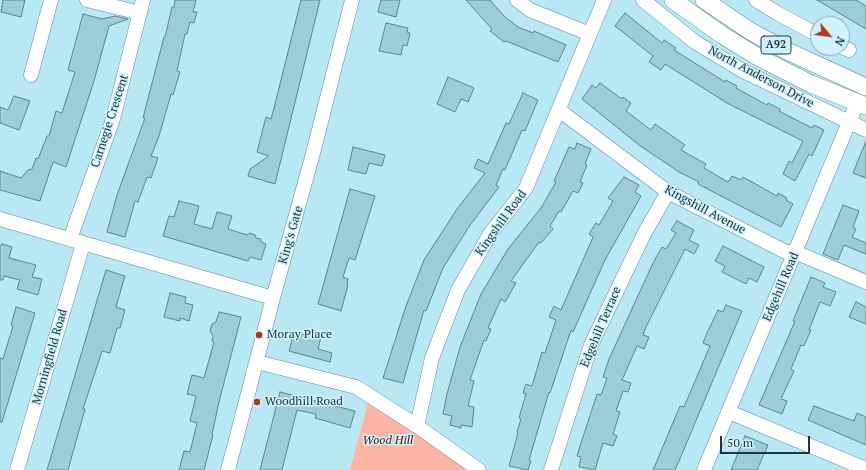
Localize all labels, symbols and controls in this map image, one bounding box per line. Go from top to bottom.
north arrow [810,16,850,56]
text: N [831,34,848,48]
road number: A92 [761,36,791,54]
street label: North Anderson Drive [706,43,816,111]
street label: Carnegie Crescent [88,73,132,169]
street label: Kingshill Avenue [662,182,748,238]
street label: Kingshill Road [472,187,530,259]
street label: King's Gate [276,204,306,266]
street label: Edgehill Road [760,250,802,324]
street label: Edgehill Terrace [578,285,624,369]
street label: Morningfield Road [29,307,71,407]
place label: Moray Place [267,328,332,342]
marker: Moray Place [254,330,264,340]
place label: Woodhill Road [265,395,343,409]
marker: Woodhill Road [252,397,262,407]
scale bar [722,428,812,454]
park label: Wood Hill [363,434,413,448]
text: 50 m [727,435,753,450]

